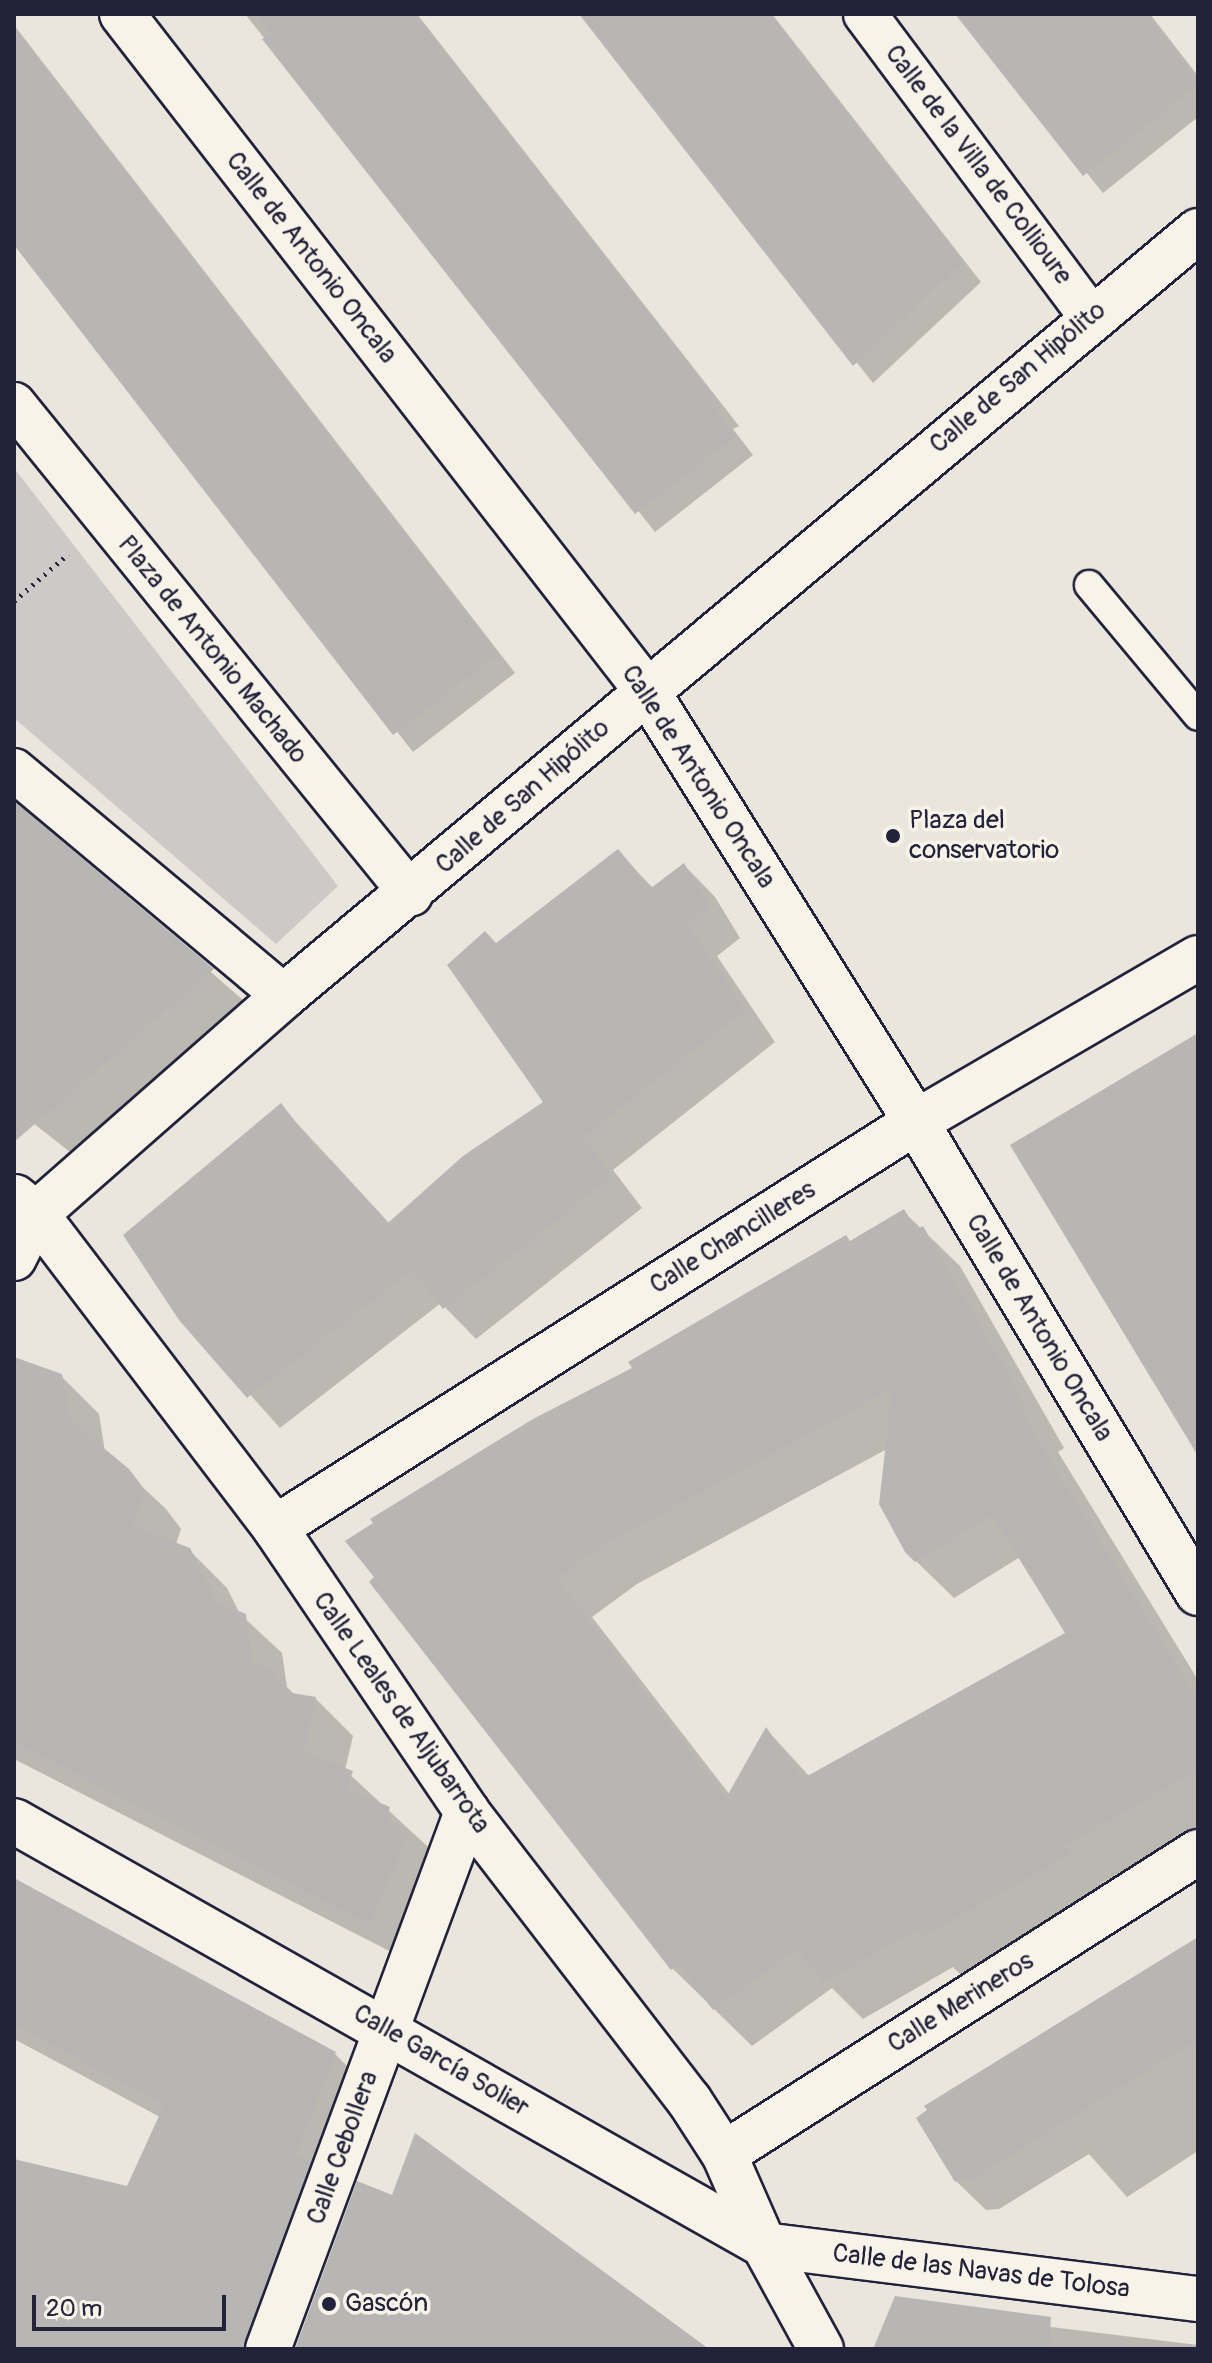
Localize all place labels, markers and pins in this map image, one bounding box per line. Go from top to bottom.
place label: Plaza del conservatorio [909,805,1059,866]
marker: Plaza del conservatorio [884,827,902,845]
place label: Gascón [345,2288,428,2320]
marker: Gascón [320,2295,338,2313]

